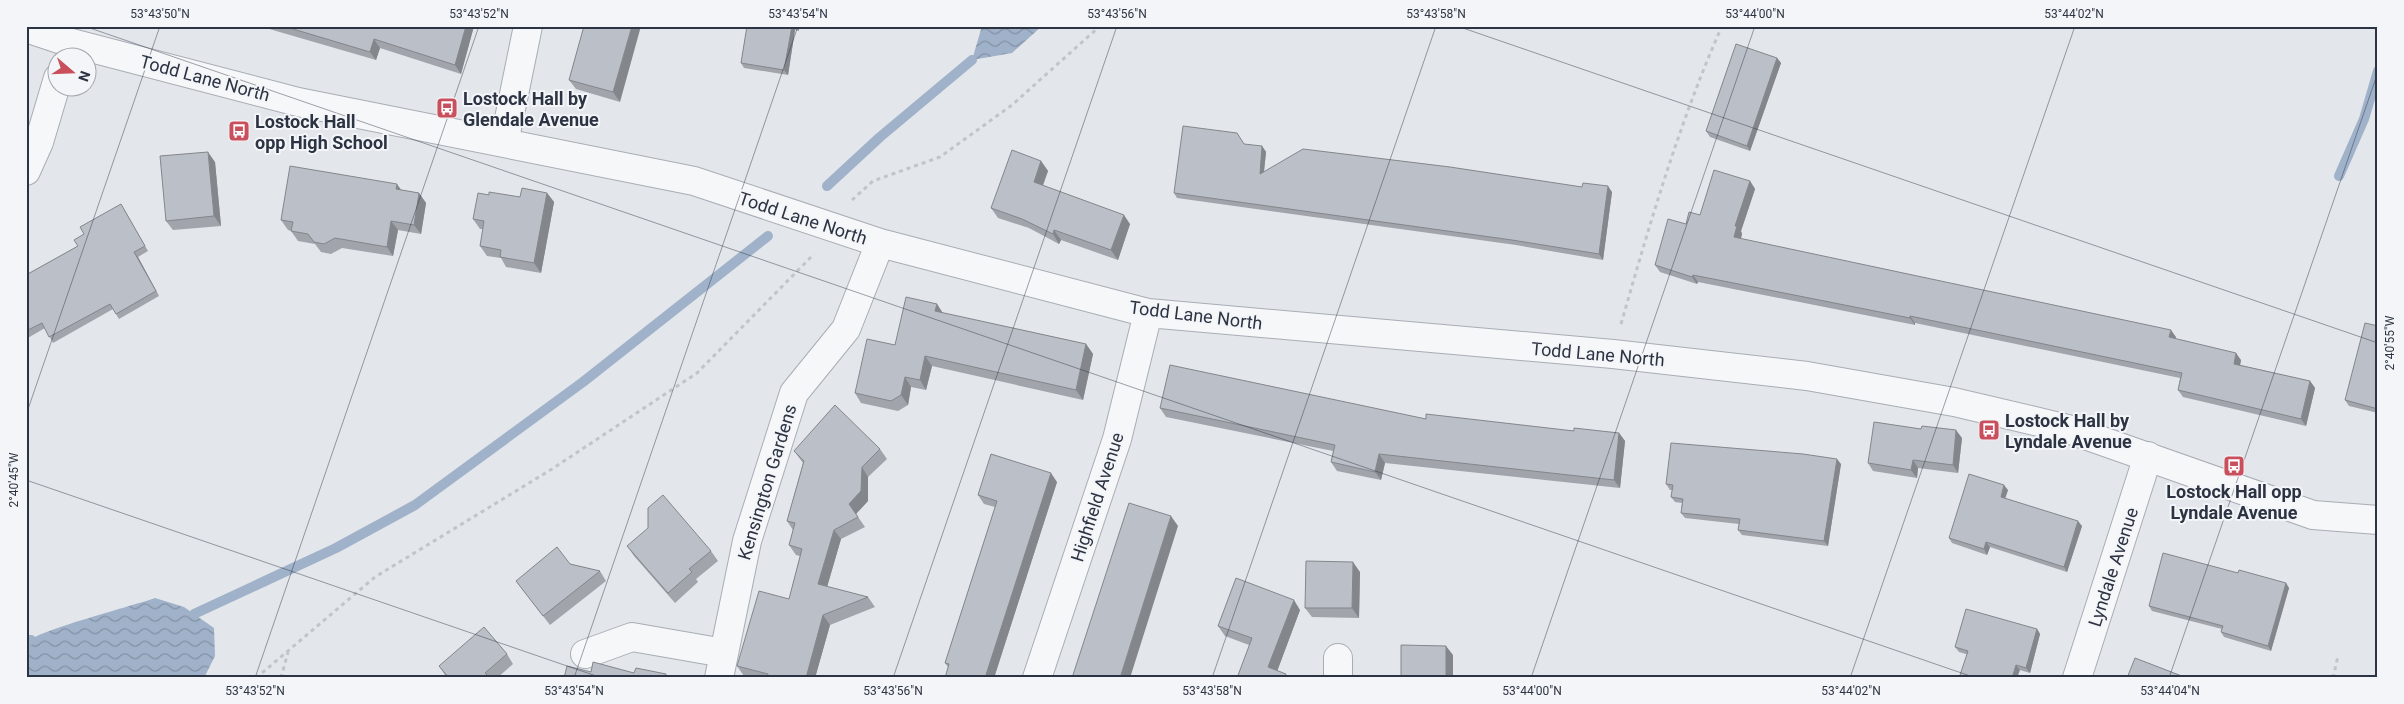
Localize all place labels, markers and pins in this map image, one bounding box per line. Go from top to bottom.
place label: Lostock Hall by Glendale Avenue [463,88,599,130]
bus stop icon: Lostock Hall by Glendale Avenue [435,96,459,120]
place label: Lostock Hall opp High School [255,111,388,153]
bus stop icon: Lostock Hall opp High School [227,119,251,143]
place label: Lostock Hall by Lyndale Avenue [2005,410,2132,452]
bus stop icon: Lostock Hall by Lyndale Avenue [1977,418,2001,442]
bus stop icon: Lostock Hall opp Lyndale Avenue [2222,454,2246,478]
place label: Lostock Hall opp Lyndale Avenue [2166,481,2302,523]

